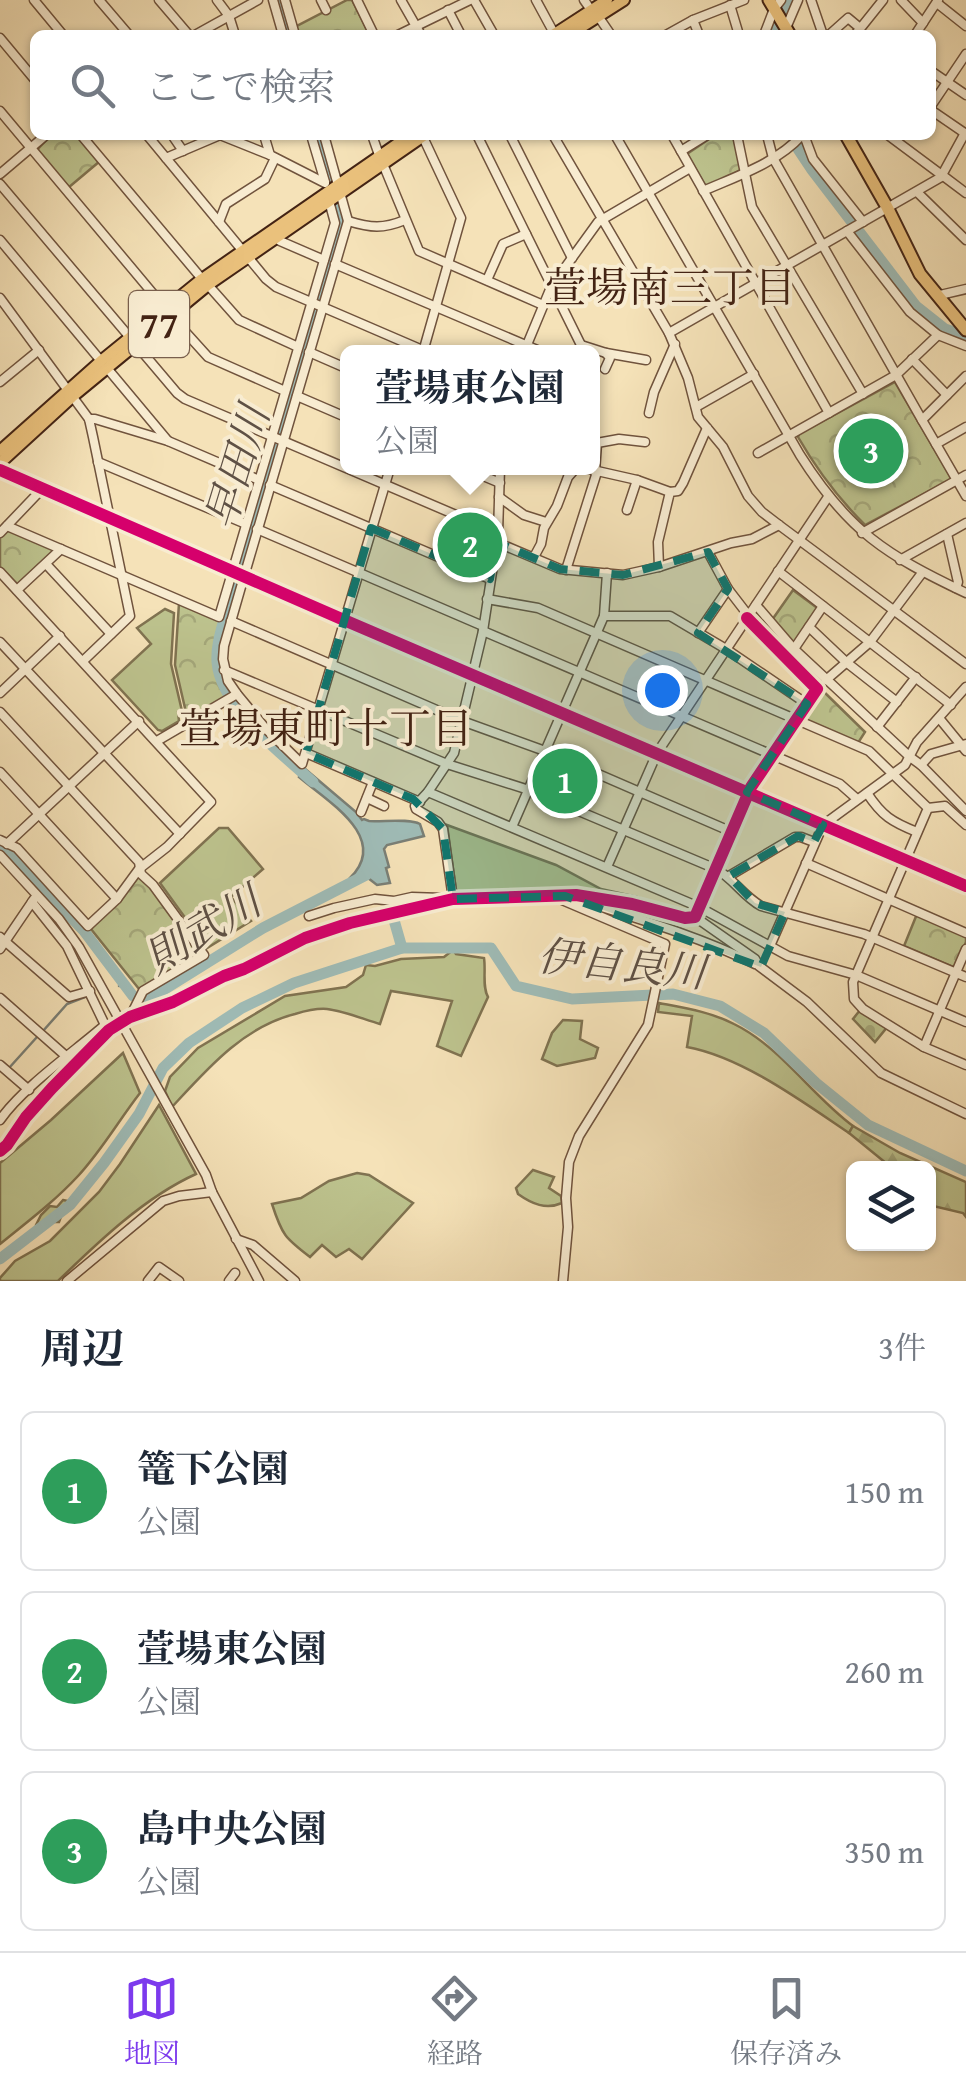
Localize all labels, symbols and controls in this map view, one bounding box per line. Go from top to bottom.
search box [30,30,936,140]
icon: search [65,58,120,113]
text: ここで検索 [145,58,335,114]
district label: 萱場南三丁目 [544,256,796,317]
road number: 77 [129,291,189,357]
popup [340,345,600,475]
text: 萱場東公園 [375,359,565,415]
water label: 早田川 [188,394,285,536]
pin: 3 [838,414,904,488]
text: 公園 [375,417,439,464]
pin: 2 [438,508,502,582]
your location [637,665,688,716]
district label: 萱場東町十丁目 [179,697,473,758]
pin: 1 [532,744,598,818]
water label: 則武川 [132,868,275,988]
water label: 伊自良川 [535,924,713,1003]
map controls [846,1161,936,1251]
button: layers [846,1161,936,1251]
text: 周辺 [40,1317,124,1378]
text: 3件 [879,1324,926,1371]
text: 篭下公園 [137,1440,289,1496]
text: 1 [66,1468,83,1515]
text: 150 m [845,1468,924,1515]
text: 公園 [137,1498,201,1545]
text: 萱場東公園 [137,1620,327,1676]
text: 2 [66,1648,83,1695]
text: 260 m [845,1648,924,1695]
text: 公園 [137,1678,201,1725]
text: 島中央公園 [137,1800,327,1856]
text: 3 [66,1828,83,1875]
text: 350 m [845,1828,924,1875]
text: 公園 [137,1858,201,1905]
tab: 地図 [124,1971,180,2073]
tab: 経路 [427,1971,483,2073]
tab: 保存済み [730,1971,842,2073]

